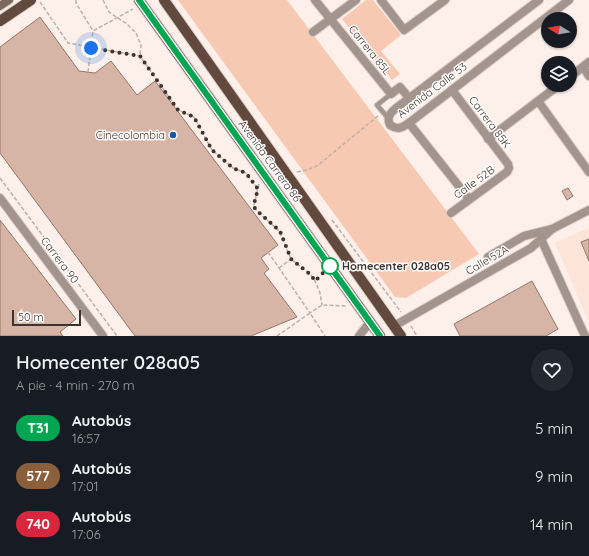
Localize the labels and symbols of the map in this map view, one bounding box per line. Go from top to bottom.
north arrow [541,12,577,48]
street label: Carrera 85L [346,22,394,78]
your location [81,38,101,58]
street label: Avenida Calle 53 [394,59,470,121]
street label: Carrera 85K [466,93,514,151]
street label: Avenida Carrera 86 [236,117,304,205]
place label: Cinecolombia [96,128,165,142]
marker: Cinecolombia [168,130,178,140]
street label: Calle 52B [451,162,497,202]
street label: Carrera 90 [38,234,82,286]
street label: Calle 52A [463,242,511,278]
marker: Homecenter 028a05 [321,257,339,275]
place label: Homecenter 028a05 [342,259,450,273]
scale bar [12,308,81,327]

